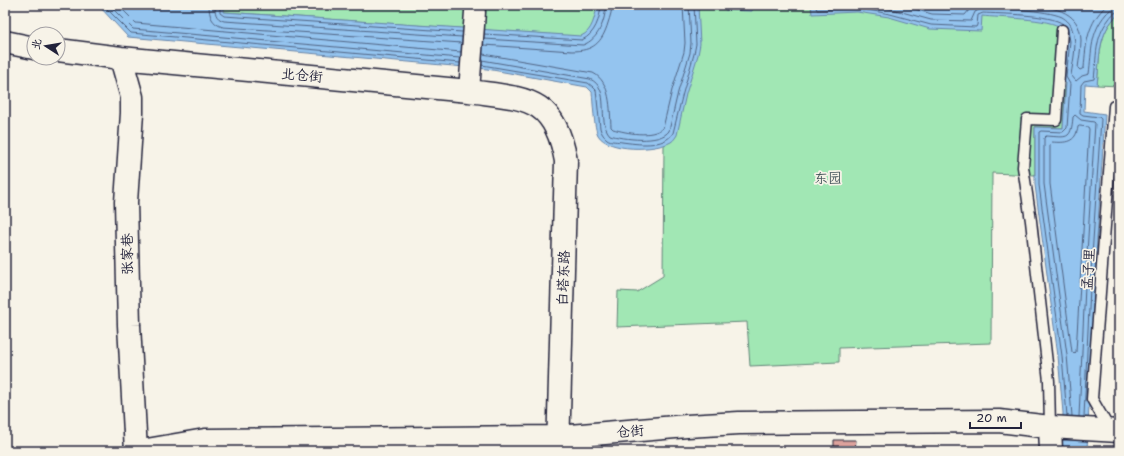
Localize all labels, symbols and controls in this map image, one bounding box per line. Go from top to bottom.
north arrow [26,26,66,66]
text: 北 [28,37,45,51]
street label: 北仓街 [280,64,324,86]
park label: 东园 [814,169,842,187]
street label: 张家巷 [118,232,136,275]
street label: 孟子里 [1078,247,1098,291]
street label: 白塔东路 [553,250,573,306]
scale bar [970,404,1021,430]
text: 20 m [976,410,1007,426]
street label: 仓街 [615,421,645,441]

